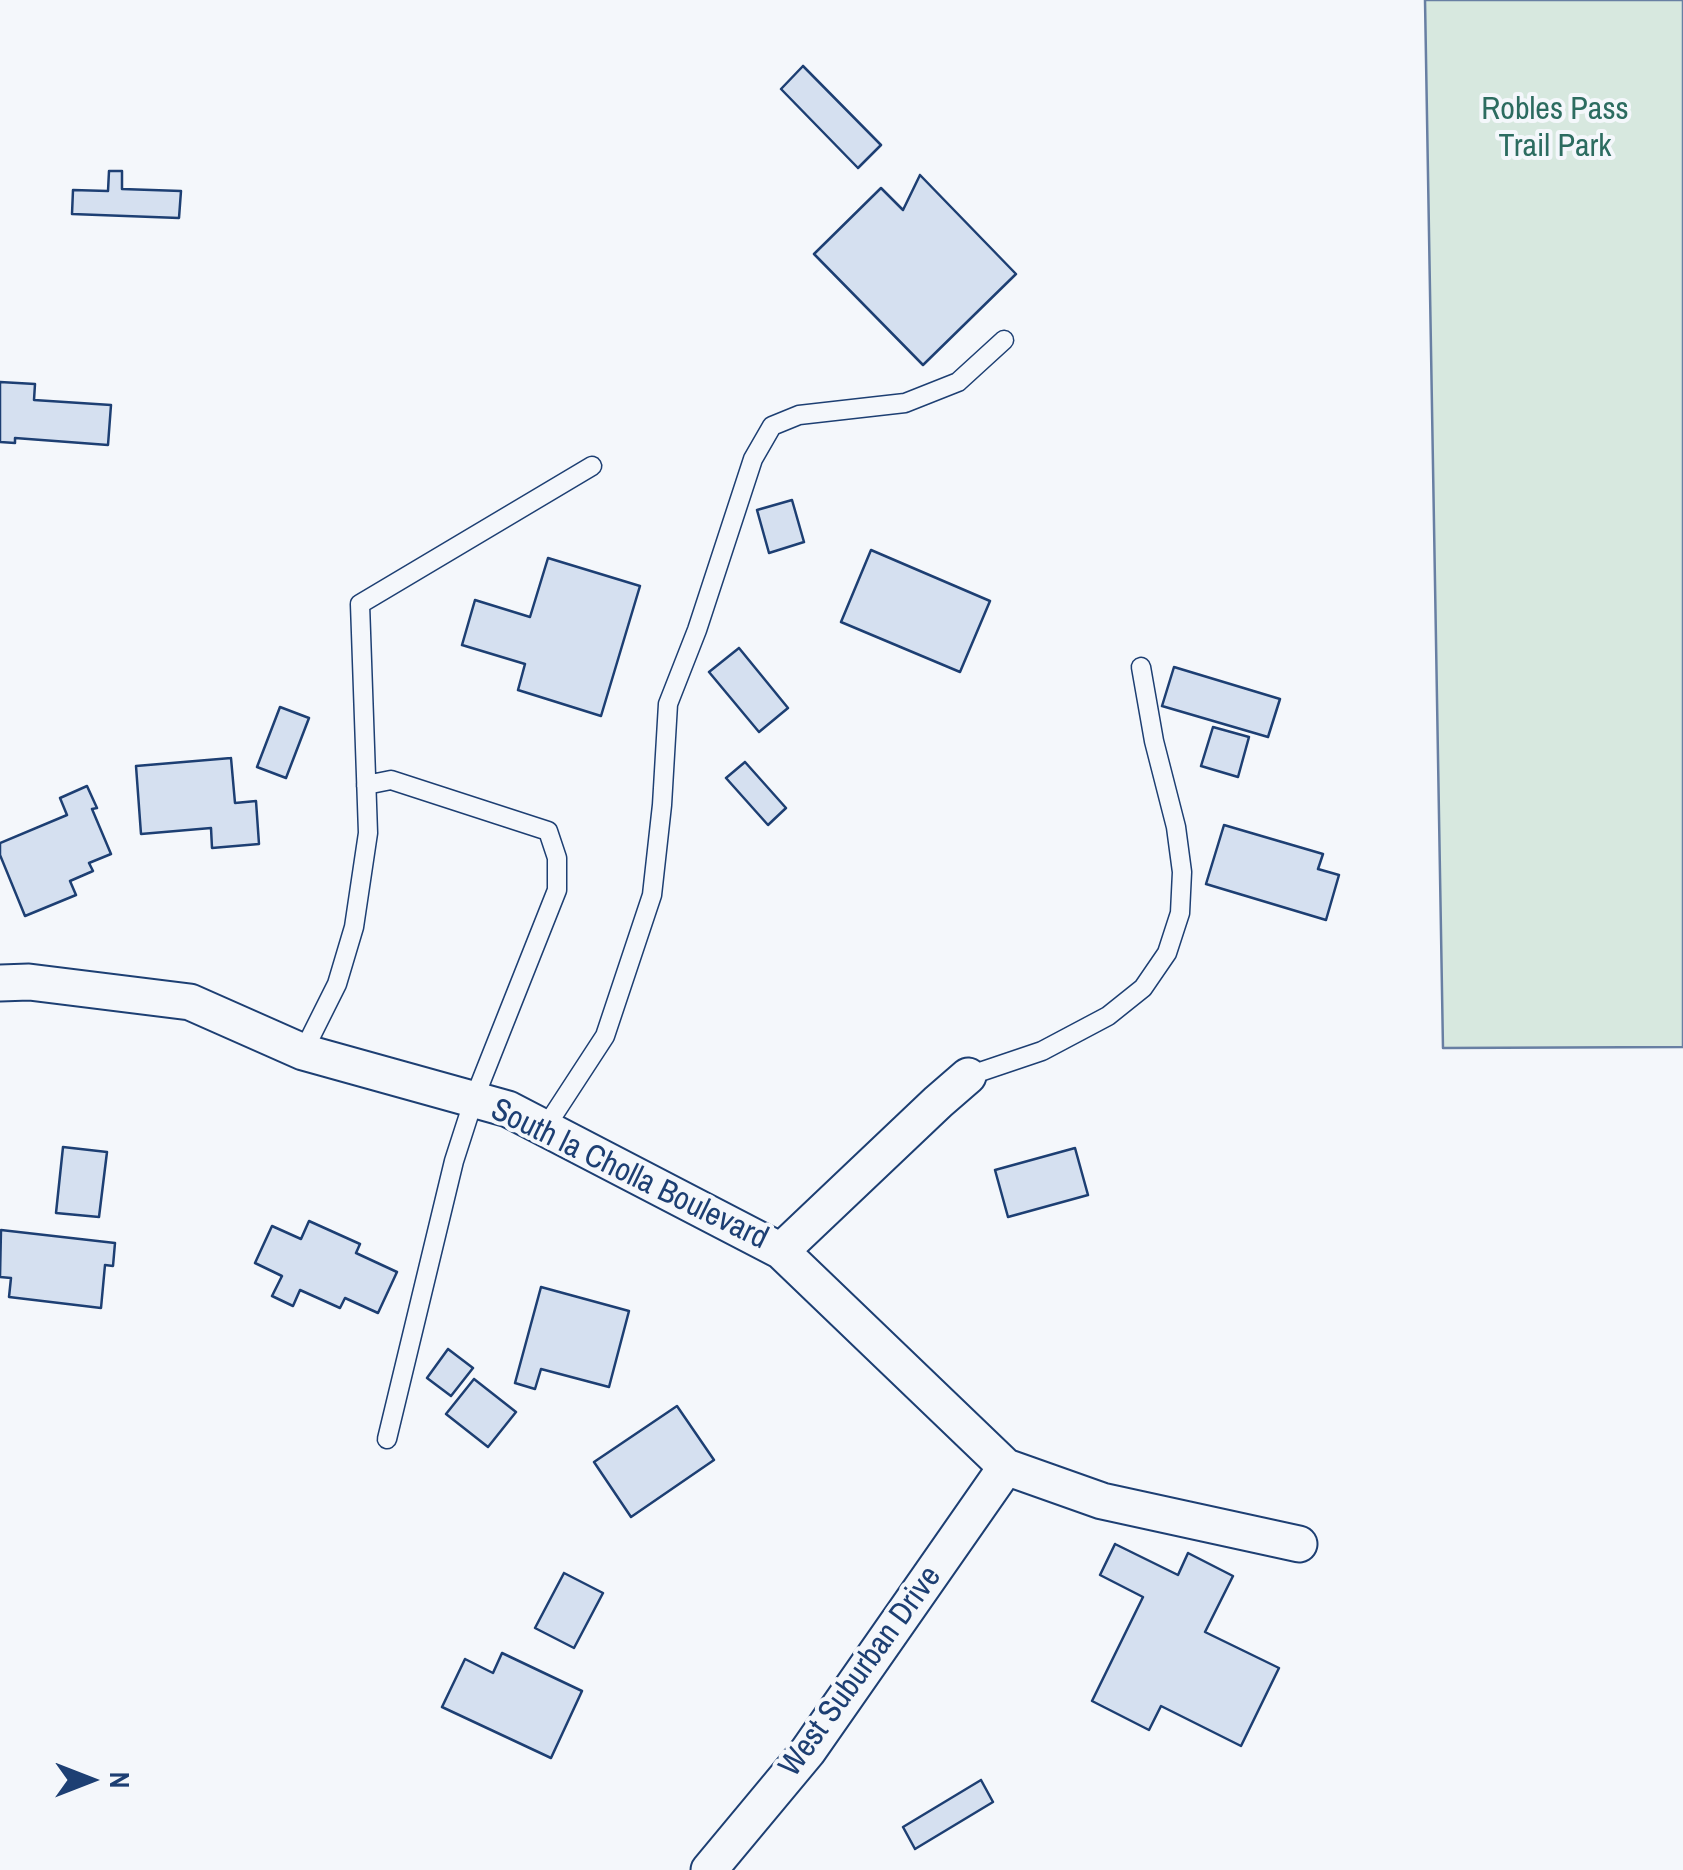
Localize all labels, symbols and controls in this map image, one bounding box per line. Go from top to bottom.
park label: Robles Pass Trail Park [1481,91,1629,166]
street label: South la Cholla Boulevard [484,1091,774,1259]
street label: West Suburban Drive [772,1559,950,1785]
north arrow [40,1730,140,1830]
text: N [101,1772,139,1788]

